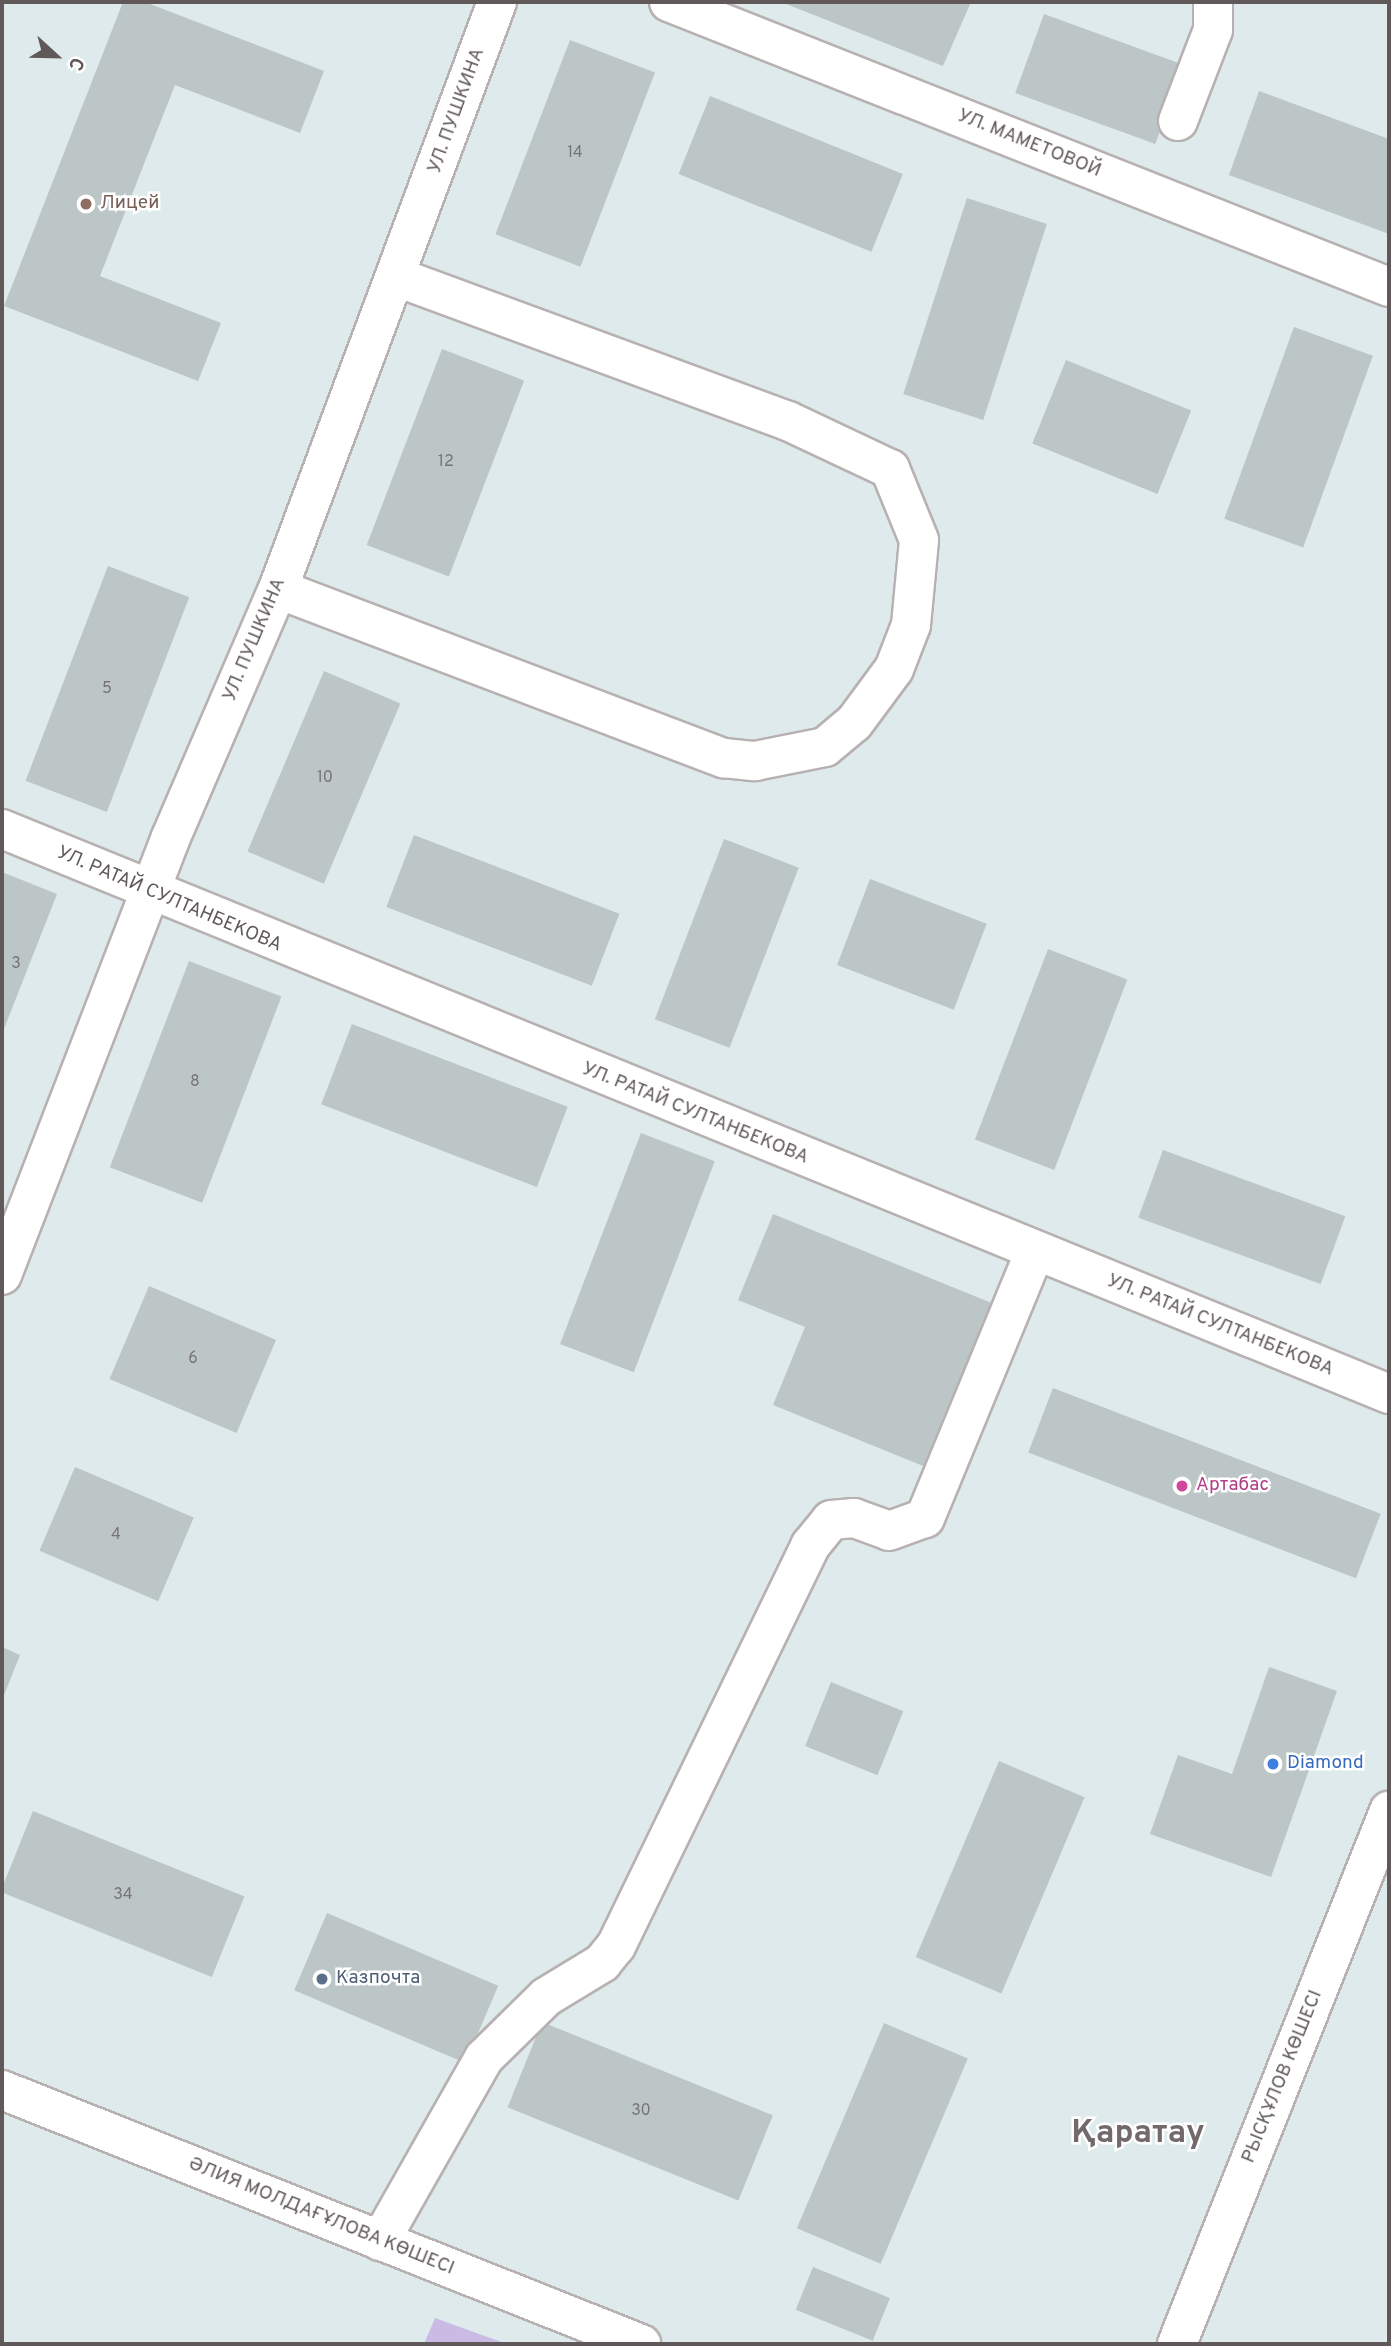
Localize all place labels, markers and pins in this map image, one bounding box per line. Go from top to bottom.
place label: Лицей [100,193,159,215]
marker: Лицей [78,196,94,212]
place label: Артабас [1196,1475,1269,1497]
marker: Артабас [1174,1478,1190,1494]
place label: Diamond [1287,1753,1364,1775]
marker: Diamond [1265,1756,1281,1772]
place label: Казпочта [336,1968,420,1990]
marker: Казпочта [314,1971,330,1987]

